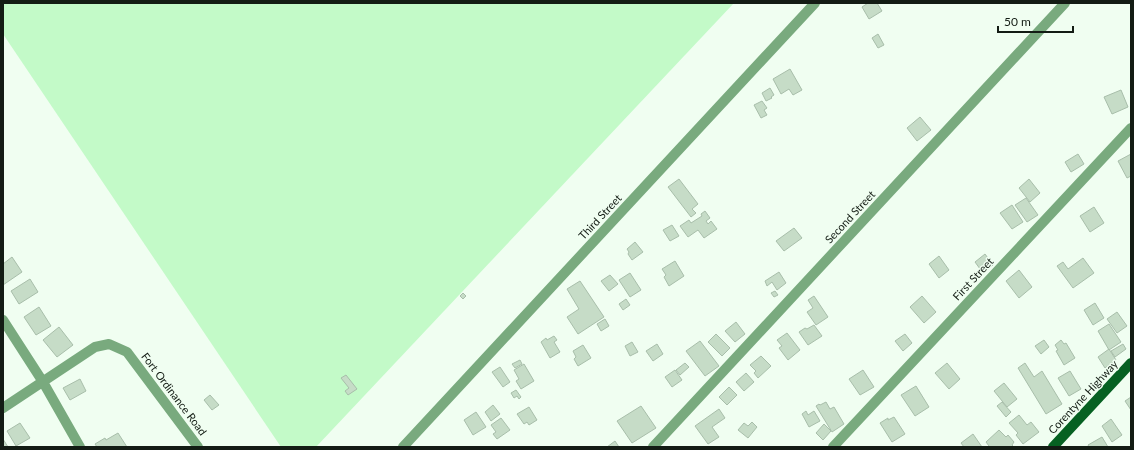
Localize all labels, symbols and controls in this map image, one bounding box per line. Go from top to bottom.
scale bar [998,8,1073,34]
text: 50 m [1004,14,1031,29]
street label: Second Street [822,188,877,246]
street label: Third Street [575,191,624,242]
street label: First Street [950,255,996,303]
street label: Fort Ordinance Road [139,350,210,438]
street label: Corentyne Highway [1045,357,1120,436]

